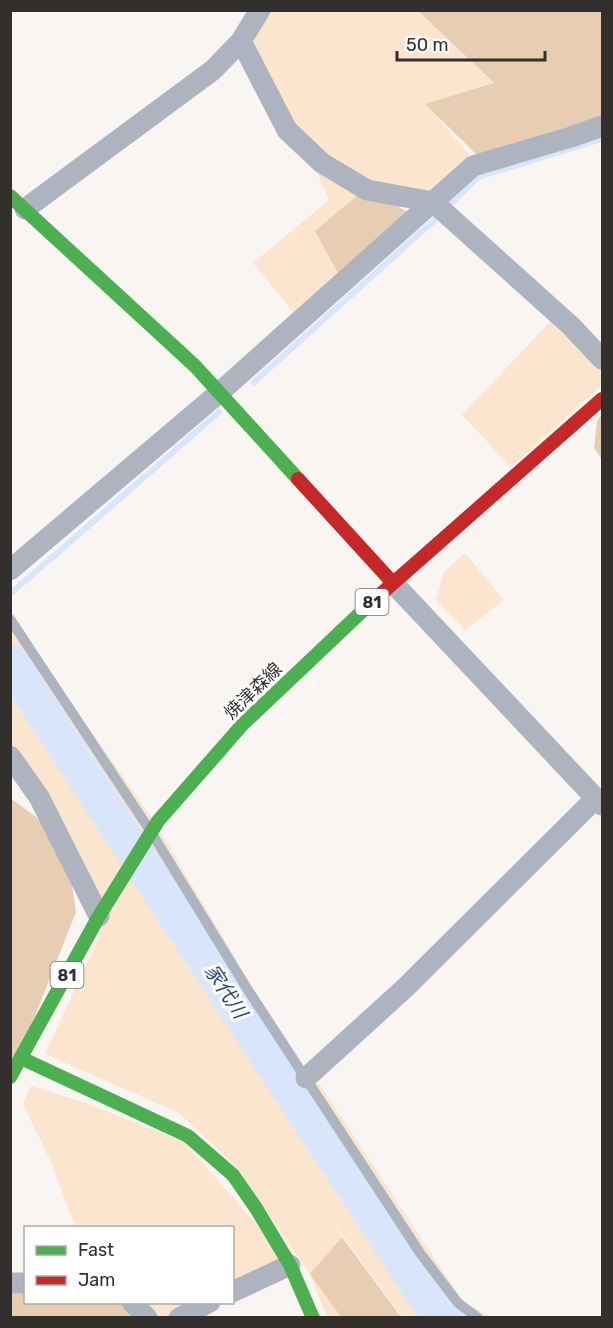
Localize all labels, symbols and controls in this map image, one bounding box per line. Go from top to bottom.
scale bar [397,24,546,62]
text: 50 m [406,34,449,56]
road number: 81 [356,589,388,615]
street label: 焼津森線 [219,658,287,724]
water label: 家代川 [200,959,253,1024]
road number: 81 [50,962,84,988]
legend [24,1226,234,1304]
text: Fast [78,1239,114,1261]
text: Jam [78,1269,115,1291]

